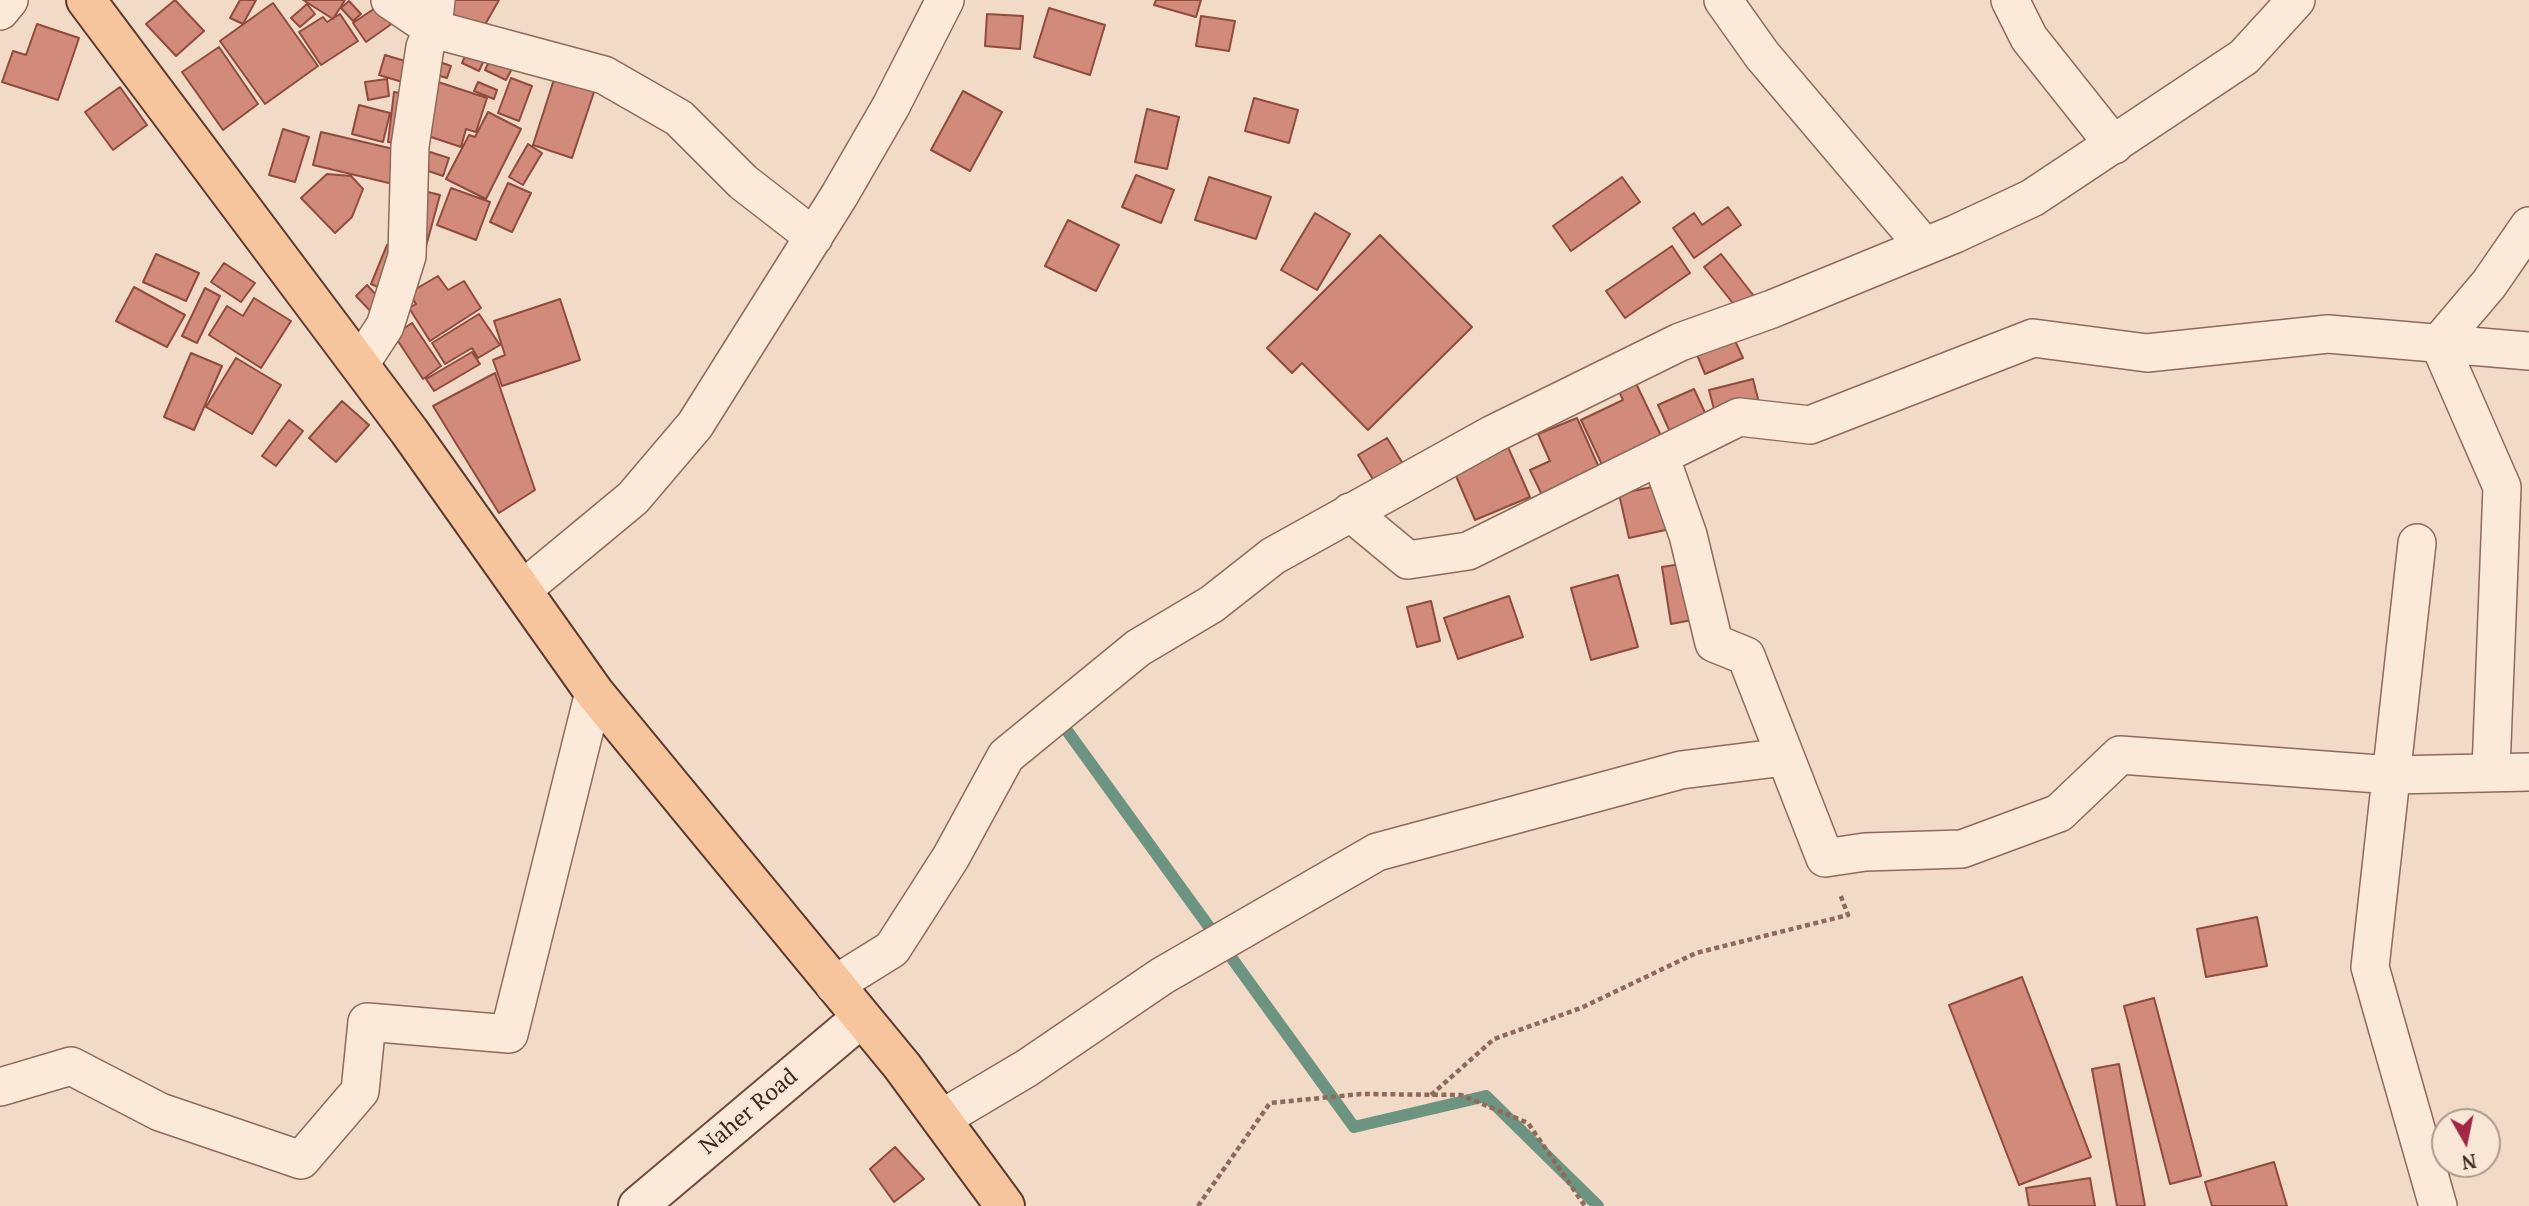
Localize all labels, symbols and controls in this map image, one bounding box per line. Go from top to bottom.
street label: Naher Road [694,1063,804,1161]
north arrow [2431,1108,2501,1178]
text: N [2460,1149,2478,1176]

